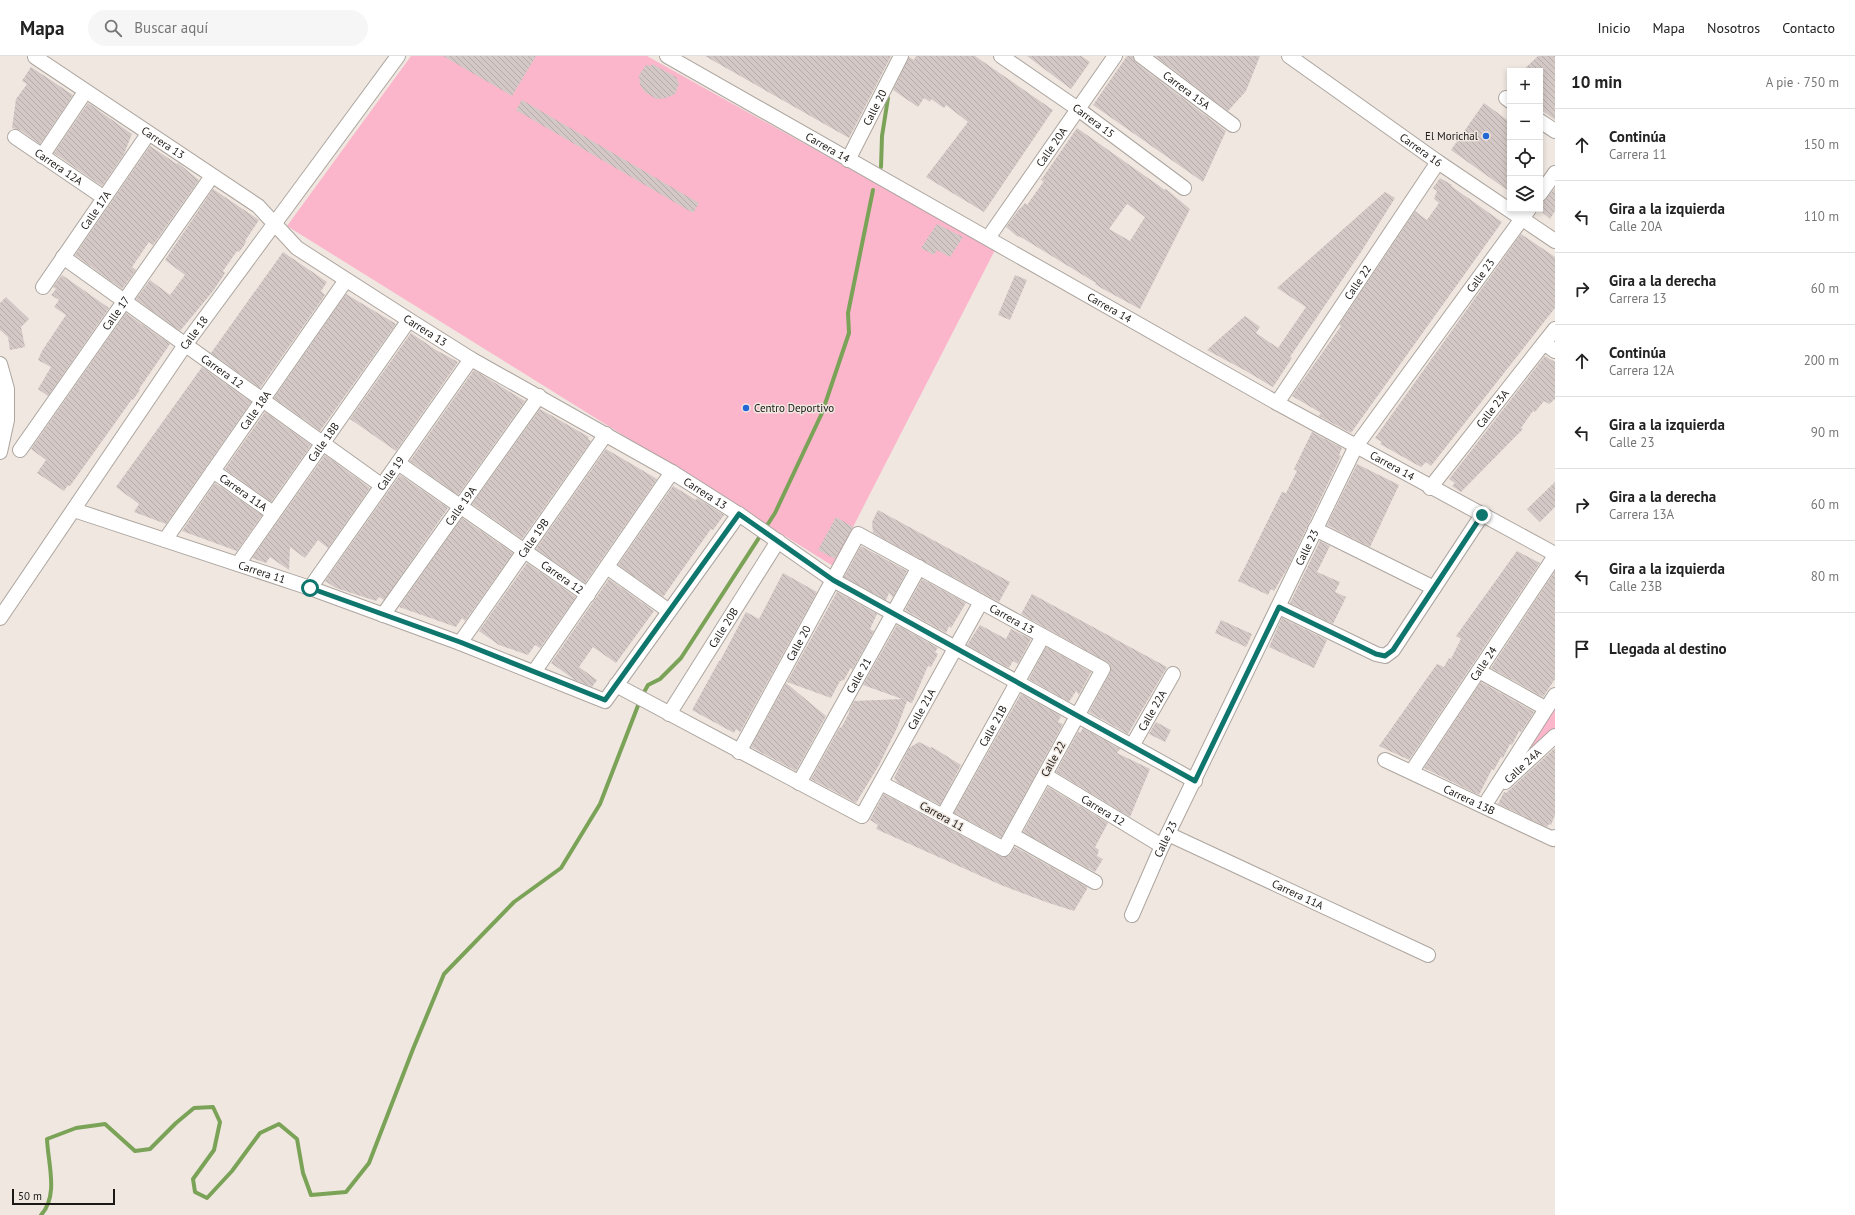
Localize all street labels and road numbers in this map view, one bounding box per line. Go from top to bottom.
street label: Carrera 15A [1160,68,1213,113]
street label: Calle 20 [860,87,890,128]
street label: Carrera 15 [1070,100,1117,141]
street label: Carrera 13 [139,123,187,162]
street label: Calle 20A [1033,124,1070,169]
street label: Carrera 14 [803,129,852,166]
street label: Carrera 16 [1397,130,1445,170]
street label: Carrera 12A [32,146,86,189]
street label: Calle 17A [77,188,114,233]
street label: Calle 23 [1464,256,1498,295]
street label: Calle 22 [1341,263,1374,302]
street label: Carrera 14 [1085,290,1134,326]
street label: Calle 17 [99,293,133,333]
street label: Carrera 13 [401,311,450,349]
street label: Calle 18 [177,313,211,352]
street label: Carrera 12 [198,351,246,391]
street label: Calle 23A [1473,386,1512,431]
street label: Calle 18A [237,387,274,433]
street label: Calle 18B [305,420,342,464]
street label: Carrera 14 [1368,448,1417,483]
street label: Calle 19 [374,454,407,493]
street label: Carrera 11A [217,471,270,514]
street label: Carrera 13 [681,474,730,512]
street label: Calle 19A [442,483,480,528]
street label: Calle 19B [515,516,552,561]
street label: Calle 23 [1292,527,1321,568]
street label: Carrera 12 [538,557,586,597]
street label: Carrera 11 [237,558,287,586]
street label: Carrera 13 [987,601,1037,637]
street label: Calle 20B [705,605,741,650]
street label: Calle 20 [783,623,814,663]
street label: Calle 24 [1467,644,1500,684]
street label: Calle 21 [843,655,874,696]
street label: Calle 21A [904,686,939,732]
street label: Calle 22A [1135,687,1170,733]
street label: Calle 21B [976,703,1010,749]
street label: Calle 22 [1038,739,1068,779]
street label: Calle 24A [1501,745,1544,786]
street label: Carrera 13B [1441,781,1497,818]
street label: Carrera 12 [1079,792,1128,829]
street label: Carrera 11 [917,798,967,834]
street label: Calle 23 [1151,819,1180,859]
street label: Carrera 11A [1270,876,1326,913]

